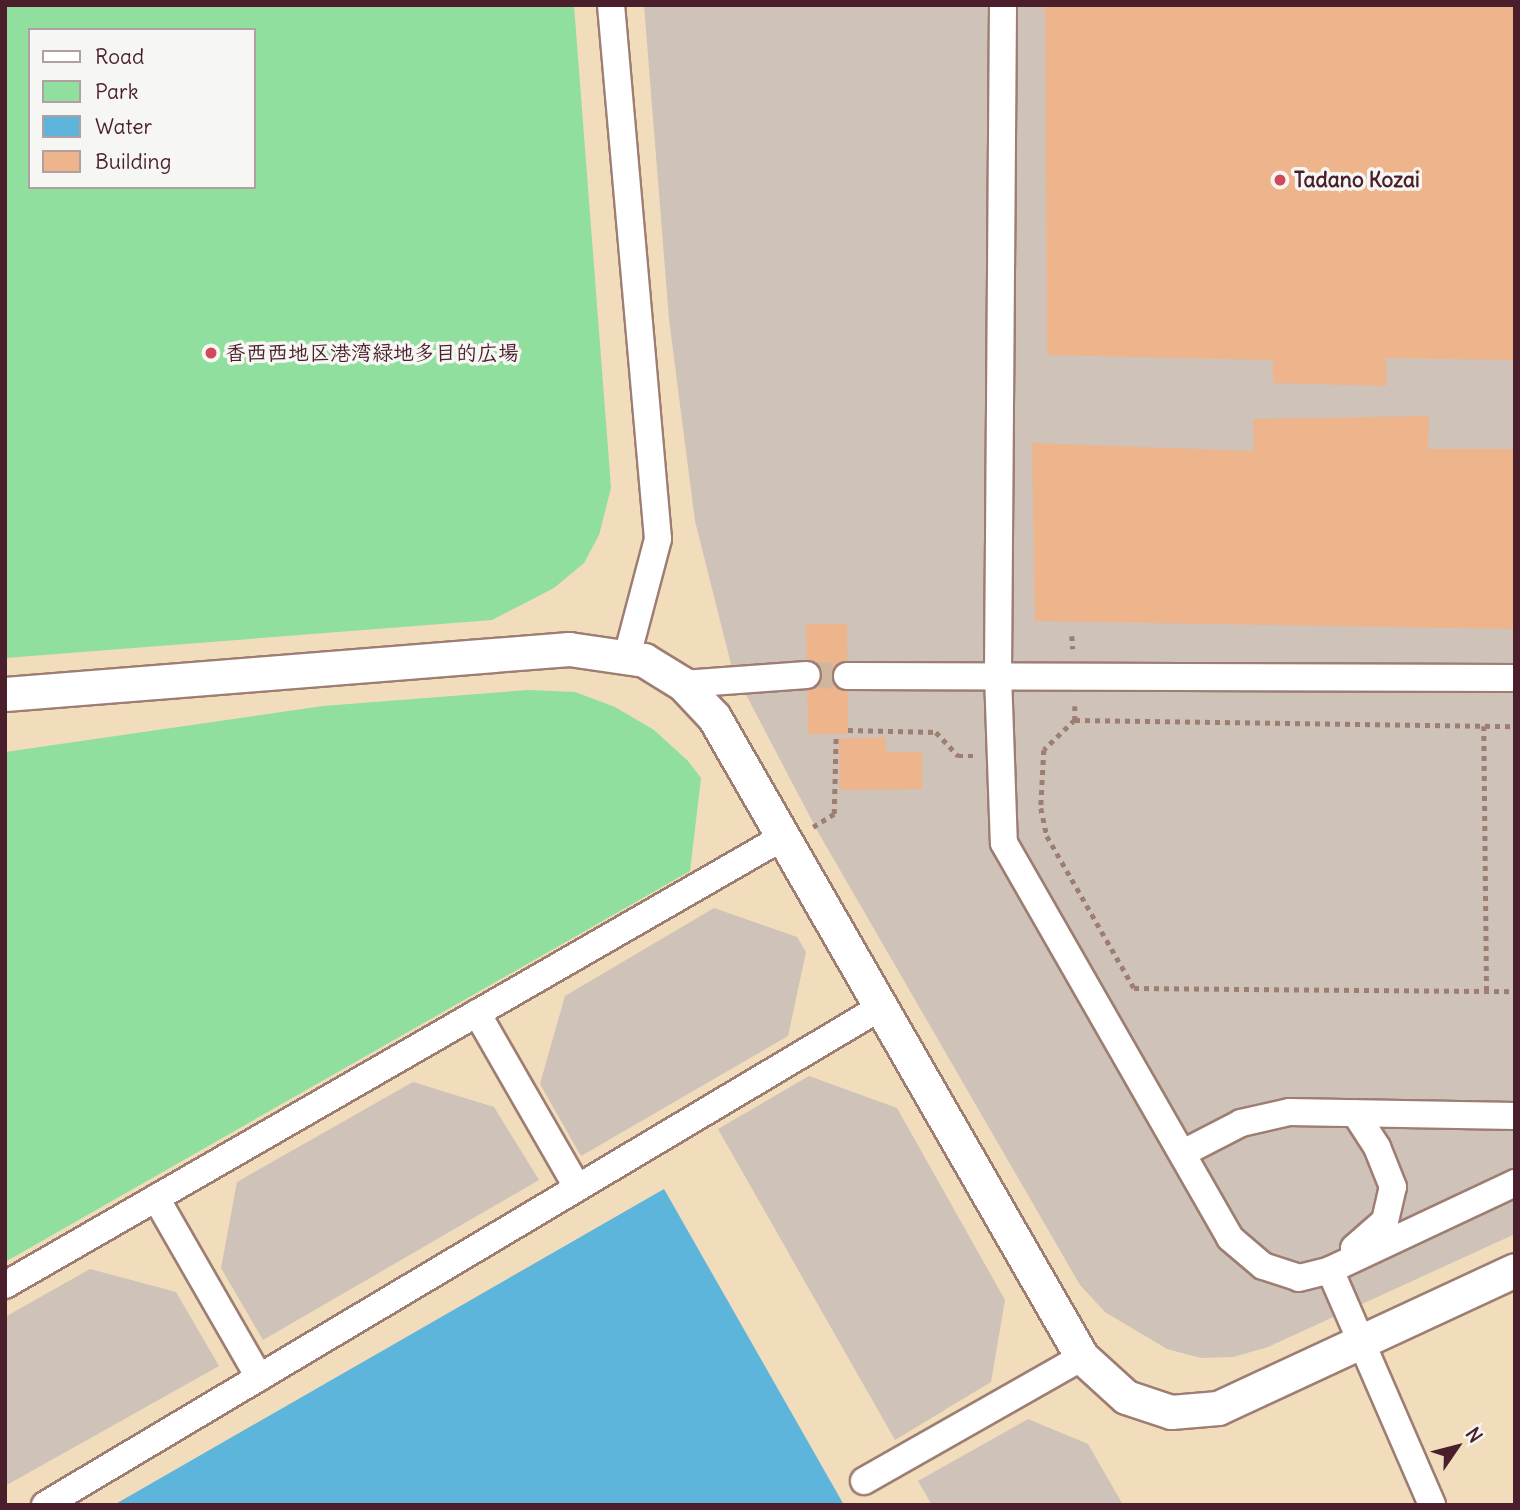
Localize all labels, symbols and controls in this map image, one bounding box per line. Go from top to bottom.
legend [28,28,256,189]
text: Road [95,43,144,70]
text: Park [95,78,138,105]
text: Water [95,113,152,140]
text: Building [95,148,171,175]
place label: Tadano Kozai [1294,167,1420,193]
marker: Tadano Kozai [1272,172,1288,188]
place label: 香西西地区港湾緑地多目的広場 [225,340,519,366]
marker: 香西西地区港湾緑地多目的広場 [203,345,219,361]
north arrow [1422,1412,1492,1482]
text: N [1461,1423,1488,1447]

